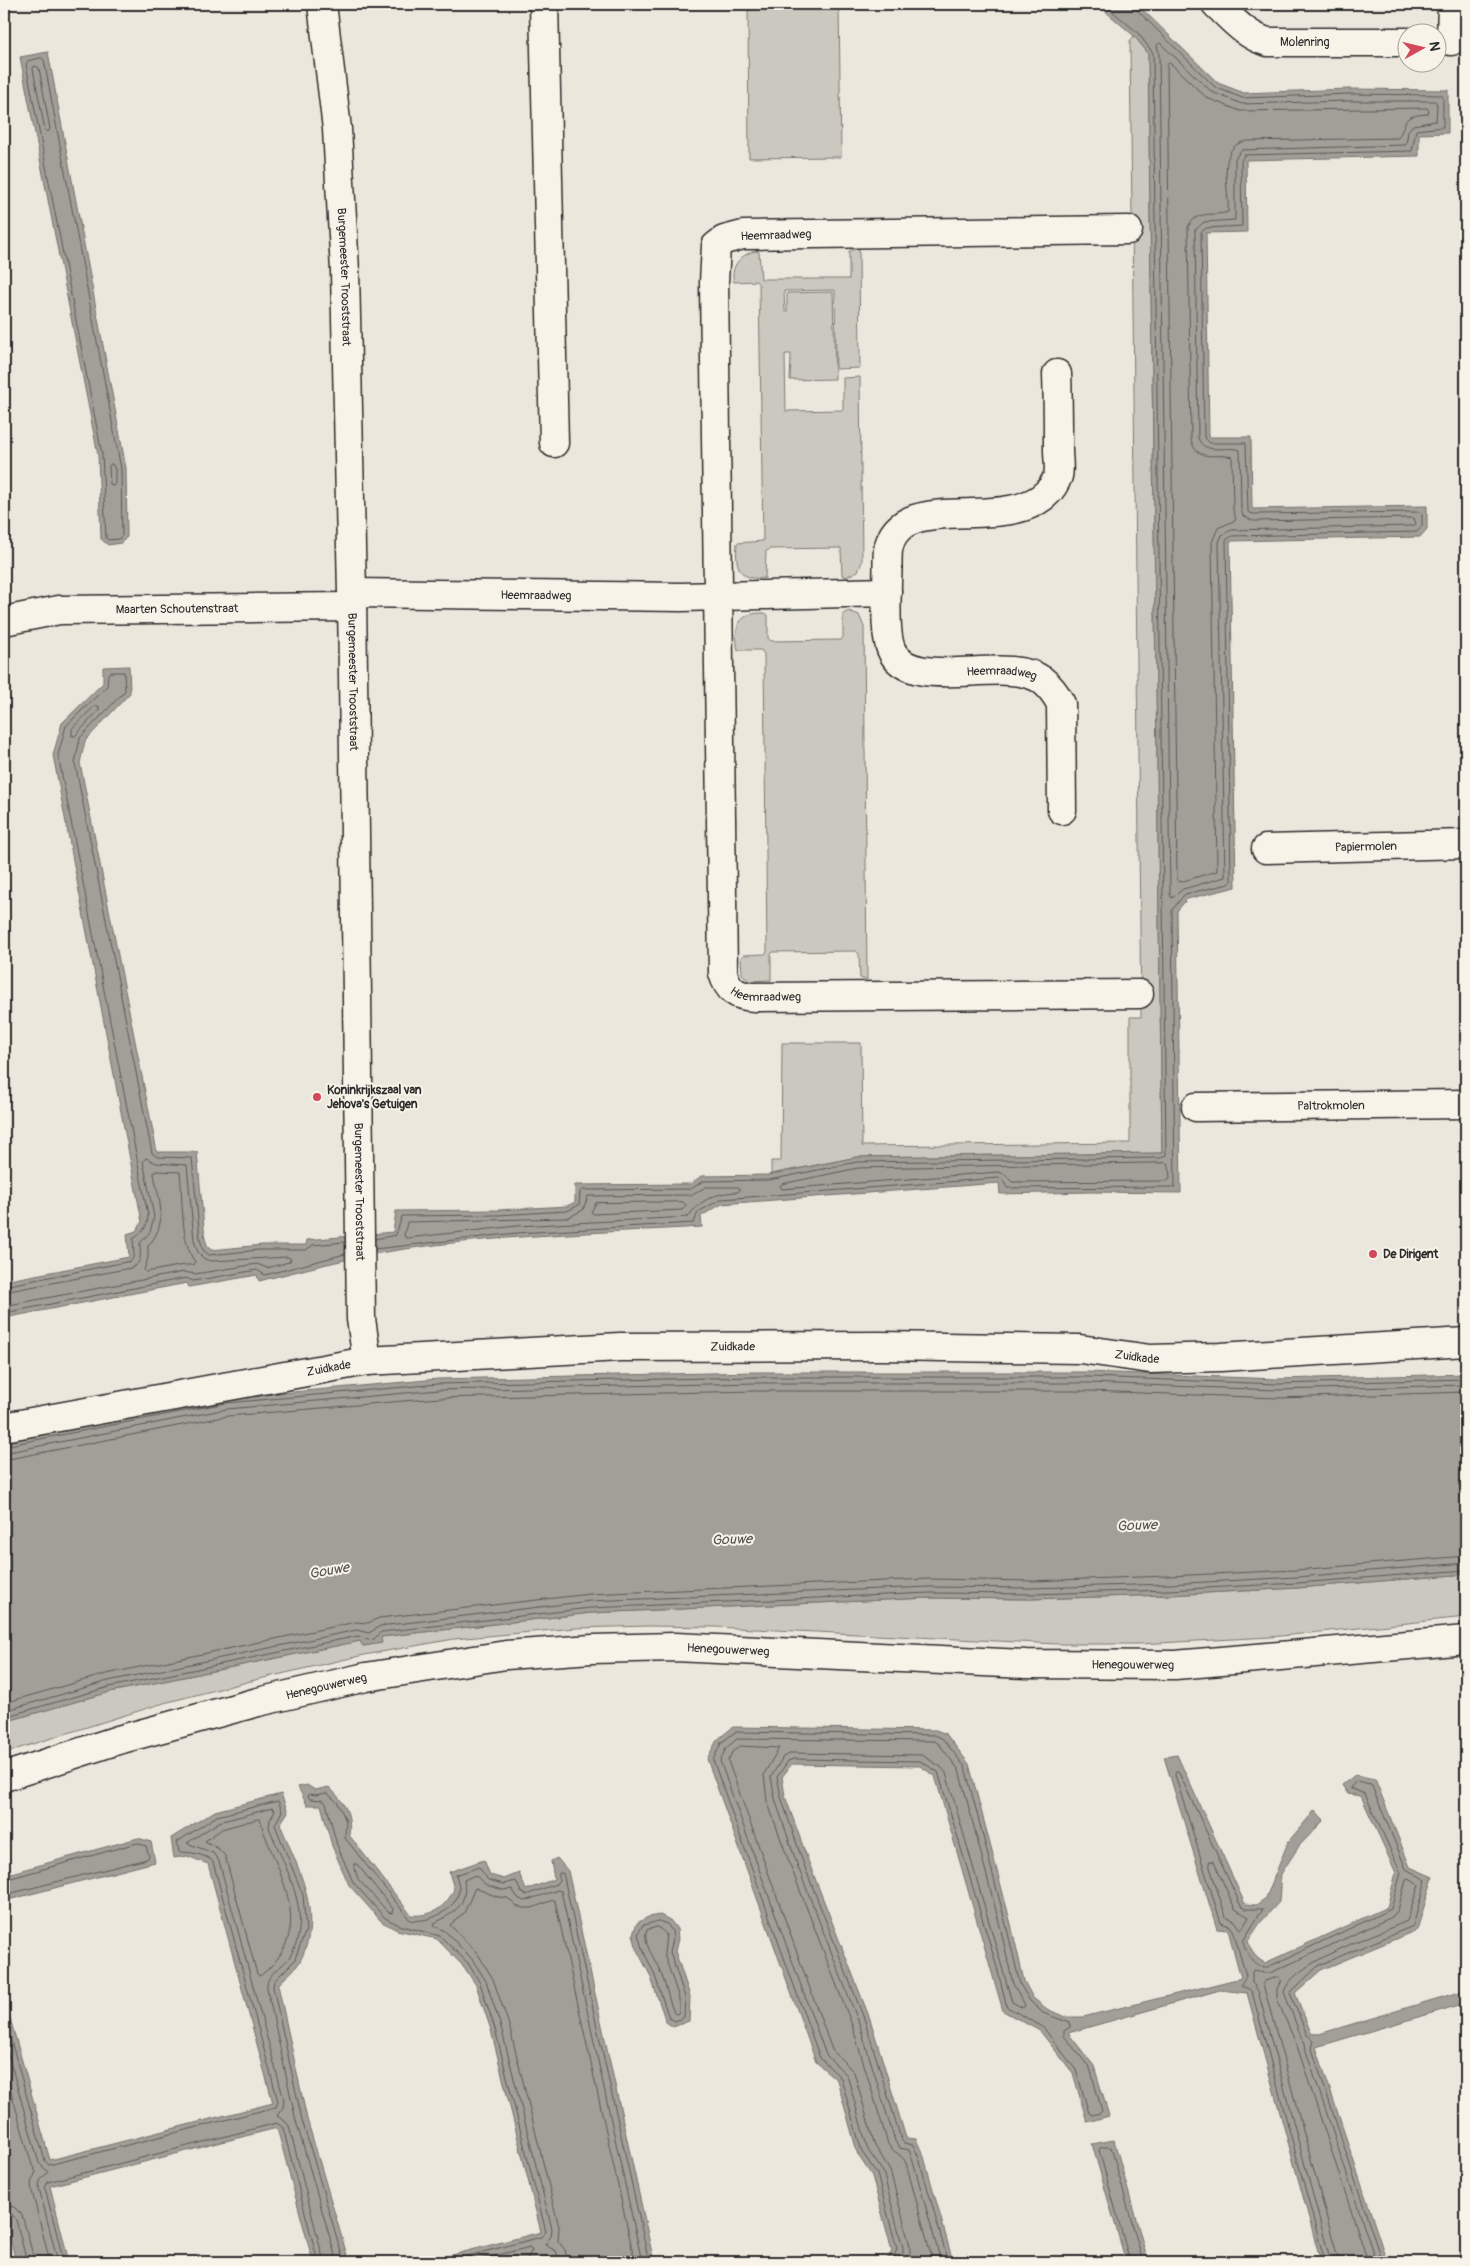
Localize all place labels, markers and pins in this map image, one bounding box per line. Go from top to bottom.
place label: Koninkrijkszaal van Jehova's Getuigen [327,1083,422,1112]
marker: Koninkrijkszaal van Jehova's Getuigen [311,1091,323,1103]
place label: De Dirigent [1383,1247,1440,1262]
marker: De Dirigent [1367,1248,1379,1260]

